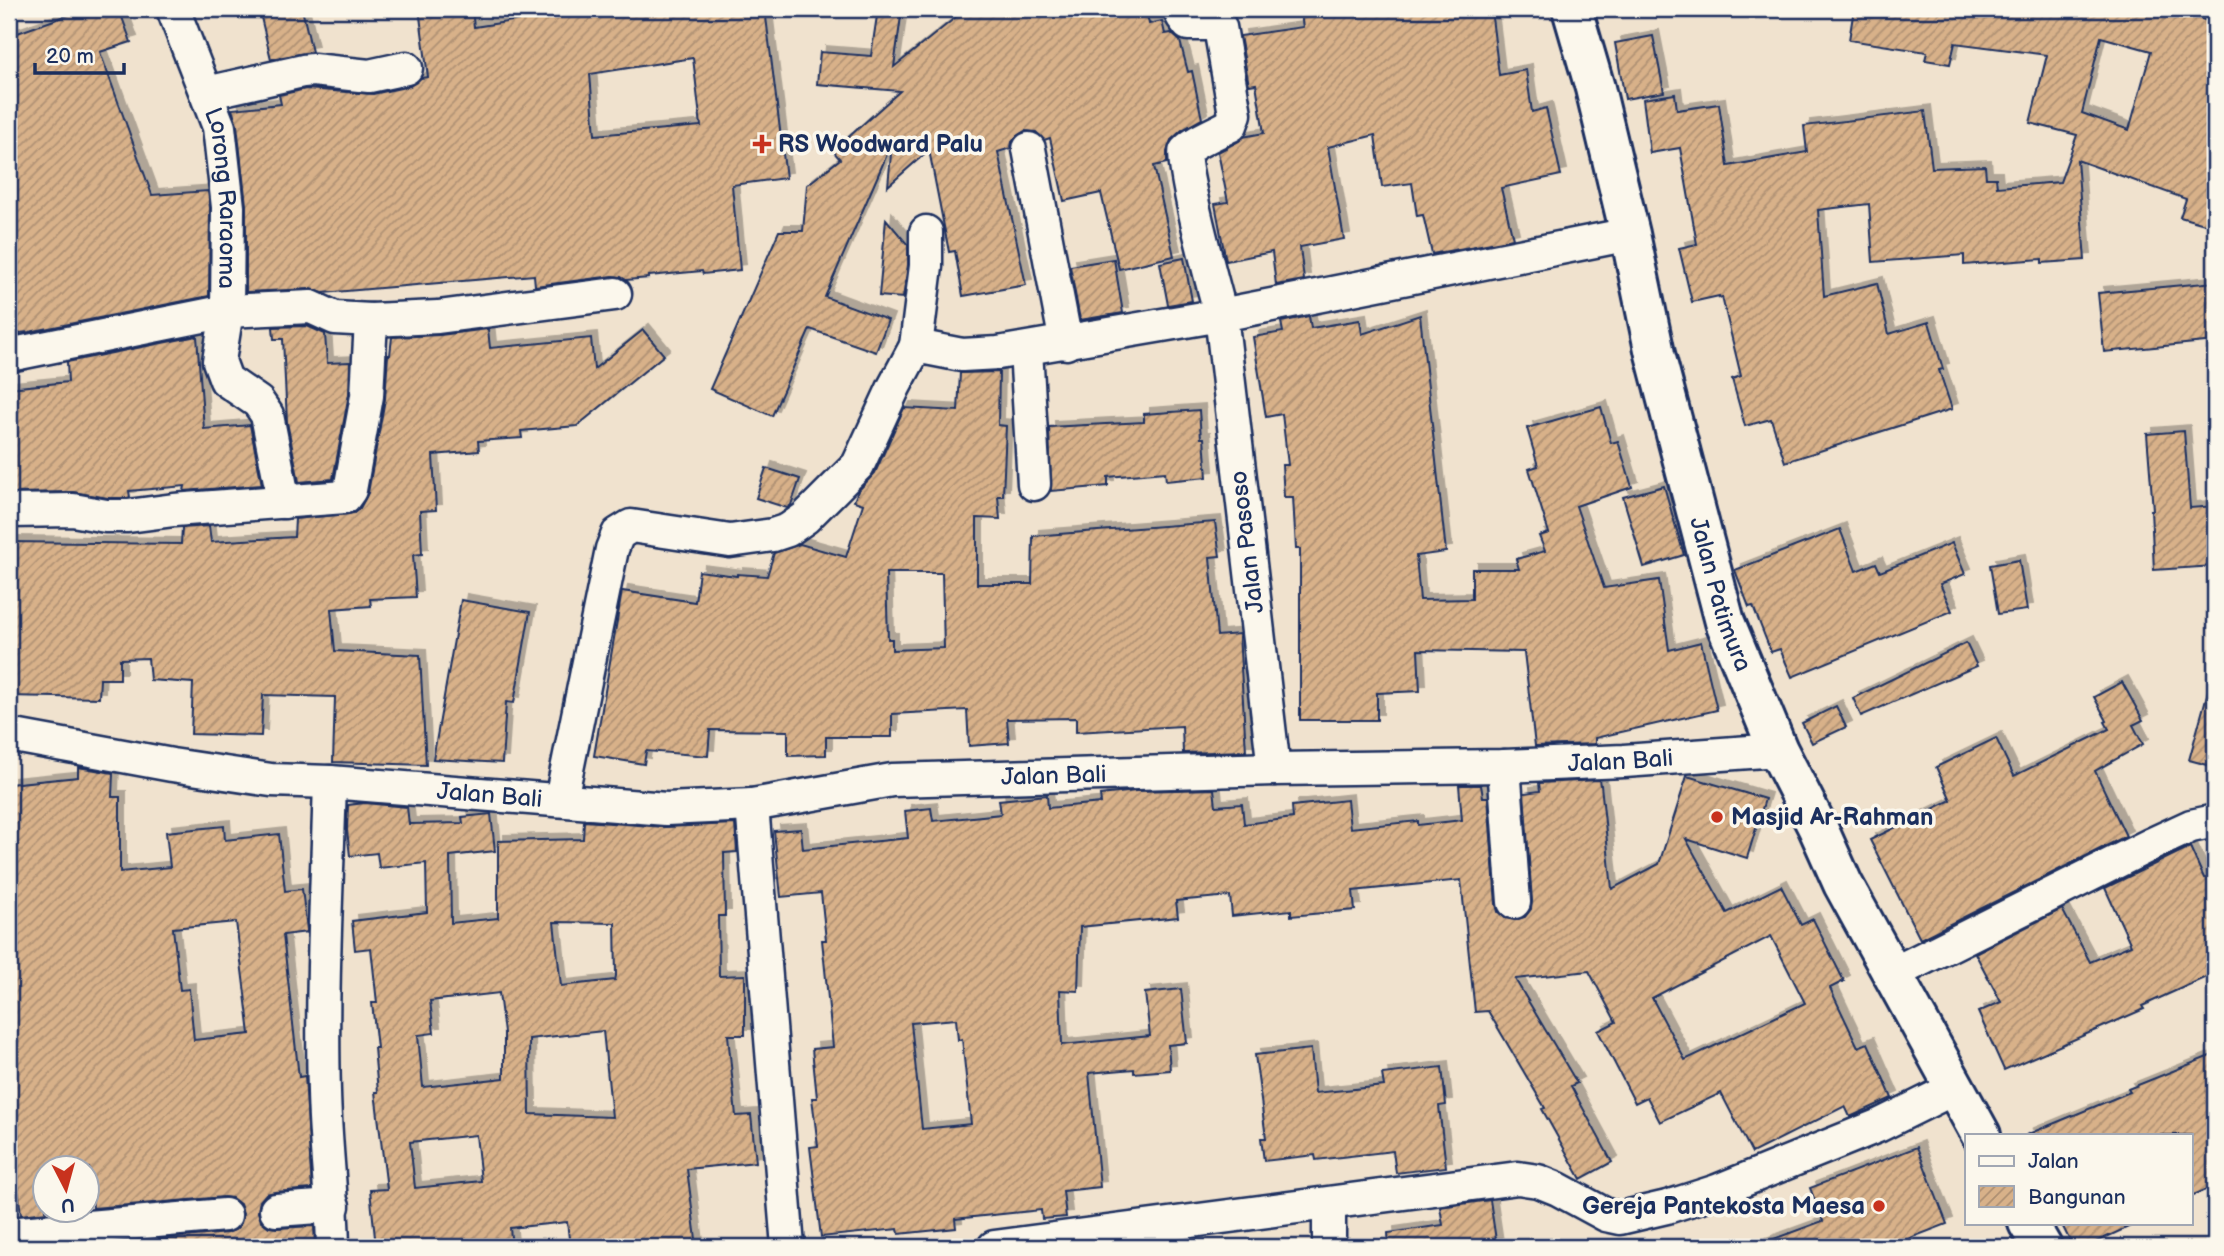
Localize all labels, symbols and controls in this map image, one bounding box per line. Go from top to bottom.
scale bar [35,32,124,76]
text: 20 m [46,44,94,69]
street label: Lorong Raraoma [198,103,243,289]
place label: RS Woodward Palu [778,130,983,159]
marker: RS Woodward Palu [752,134,772,154]
street label: Jalan Pasoso [1224,469,1270,615]
street label: Jalan Patimura [1684,514,1758,676]
street label: Jalan Bali [1567,743,1674,778]
street label: Jalan Bali [1000,759,1107,791]
street label: Jalan Bali [436,776,543,814]
place label: Masjid Ar-Rahman [1731,803,1933,832]
marker: Masjid Ar-Rahman [1709,809,1725,825]
legend [1965,1134,2192,1224]
text: Jalan [2028,1149,2079,1174]
north arrow [32,1154,102,1224]
text: Bangunan [2028,1185,2126,1210]
text: U [60,1192,76,1217]
place label: Gereja Pantekosta Maesa [1582,1192,1865,1221]
marker: Gereja Pantekosta Maesa [1871,1198,1887,1214]

